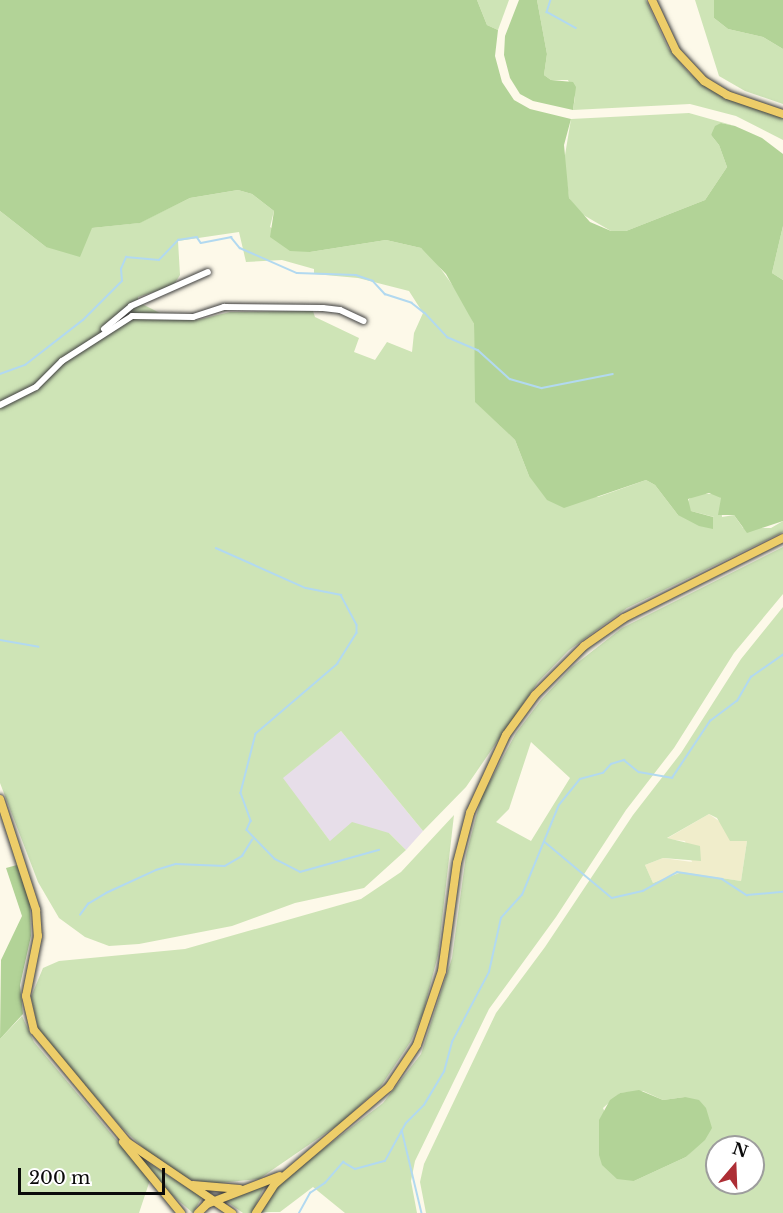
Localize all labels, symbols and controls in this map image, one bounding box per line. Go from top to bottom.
north arrow [705,1135,765,1195]
text: N [730,1138,751,1162]
scale bar [21,1156,168,1194]
text: 200 m [29,1167,90,1189]

